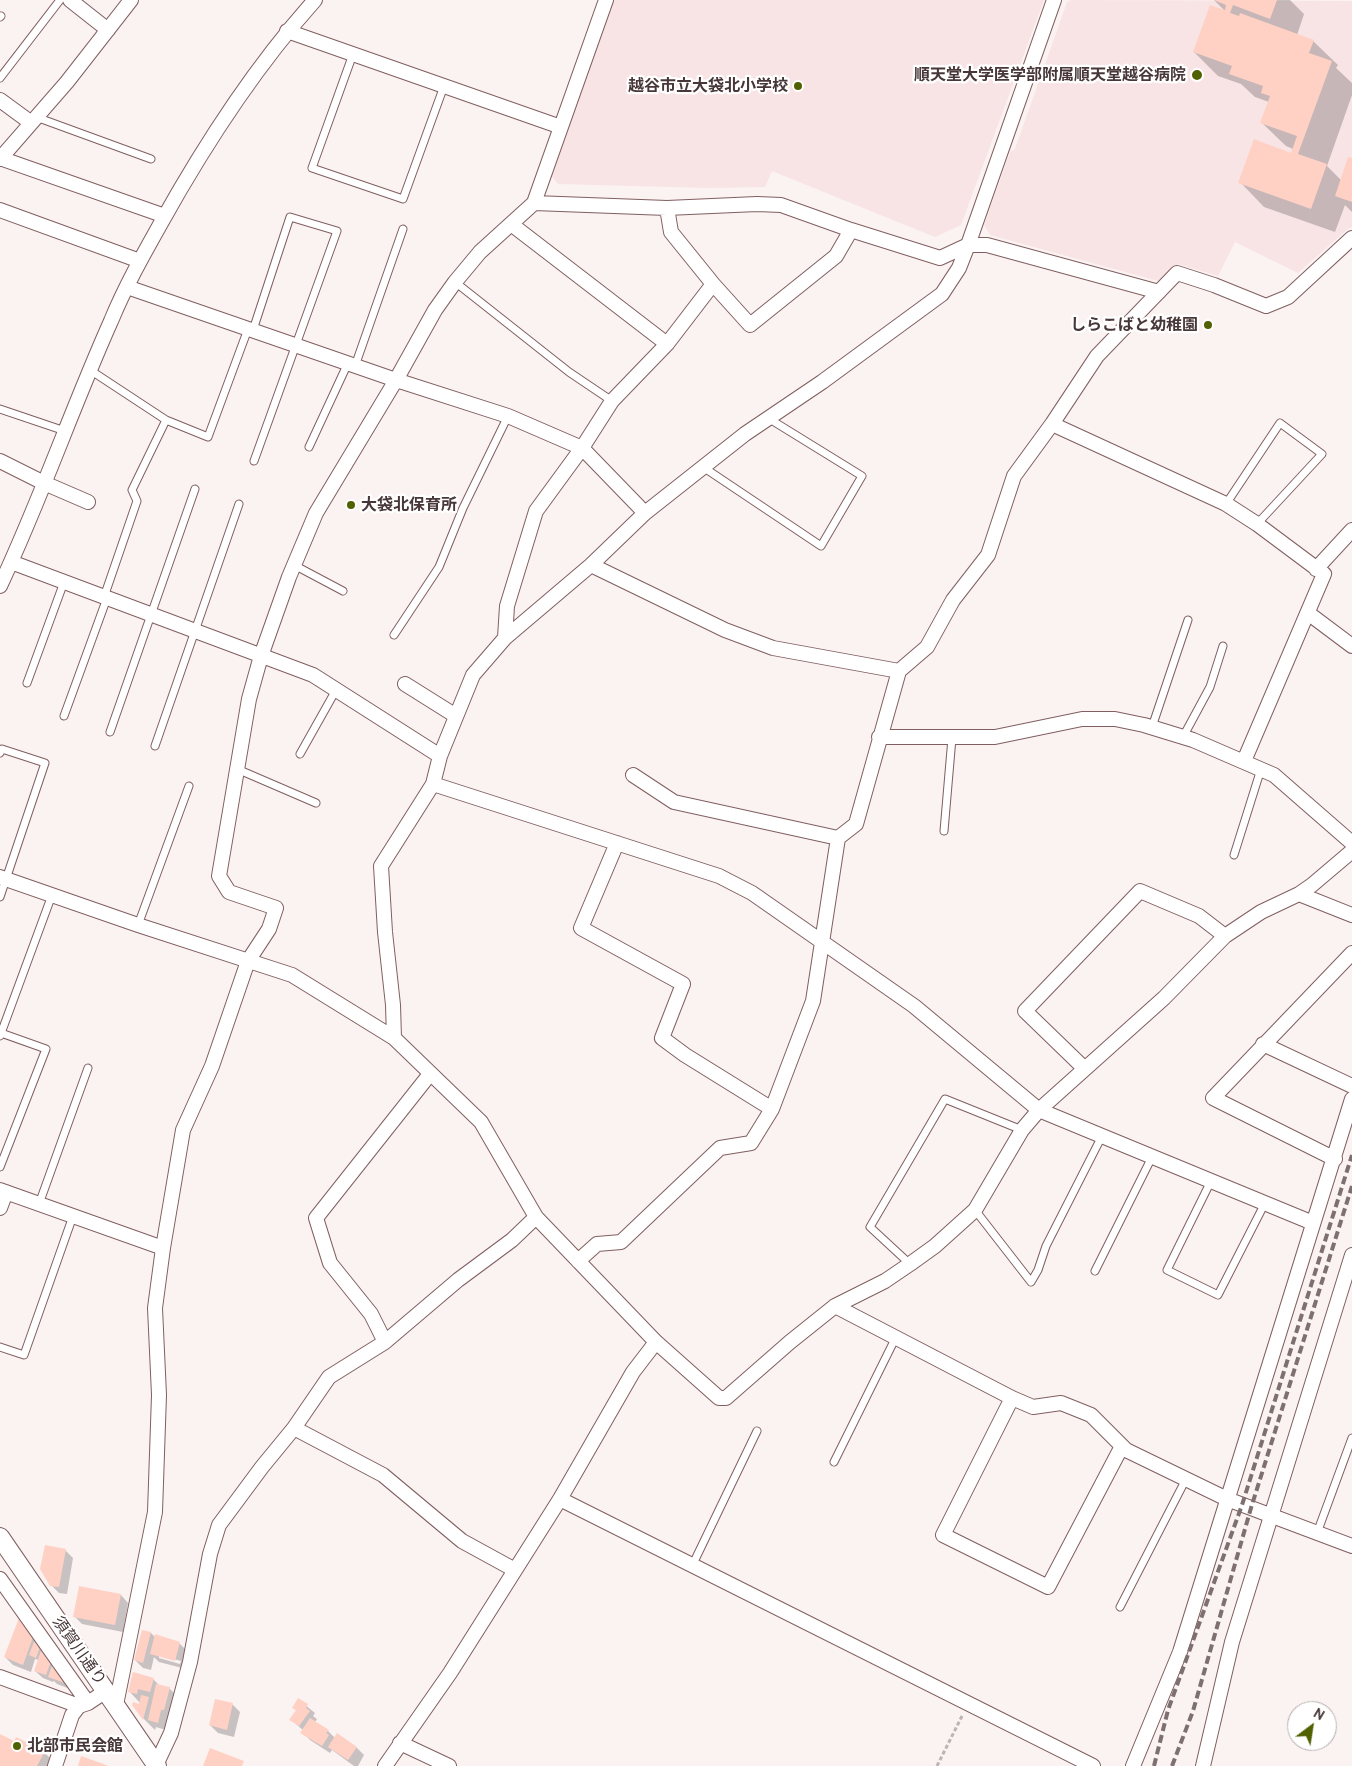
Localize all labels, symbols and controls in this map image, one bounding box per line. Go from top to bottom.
place label: 順天堂大学医学部附属順天堂越谷病院 [914,65,1186,85]
marker: 順天堂大学医学部附属順天堂越谷病院 [1190,68,1204,82]
place label: 越谷市立大袋北小学校 [628,76,788,96]
marker: 越谷市立大袋北小学校 [792,80,804,92]
place label: しらこばと幼稚園 [1070,315,1198,335]
marker: しらこばと幼稚園 [1202,319,1214,331]
place label: 大袋北保育所 [361,495,457,515]
marker: 大袋北保育所 [345,499,357,511]
street label: 須賀川通り [48,1613,110,1689]
north arrow [1287,1701,1337,1751]
text: N [1310,1704,1328,1724]
place label: 北部市民会館 [27,1736,123,1756]
marker: 北部市民会館 [11,1740,23,1752]

